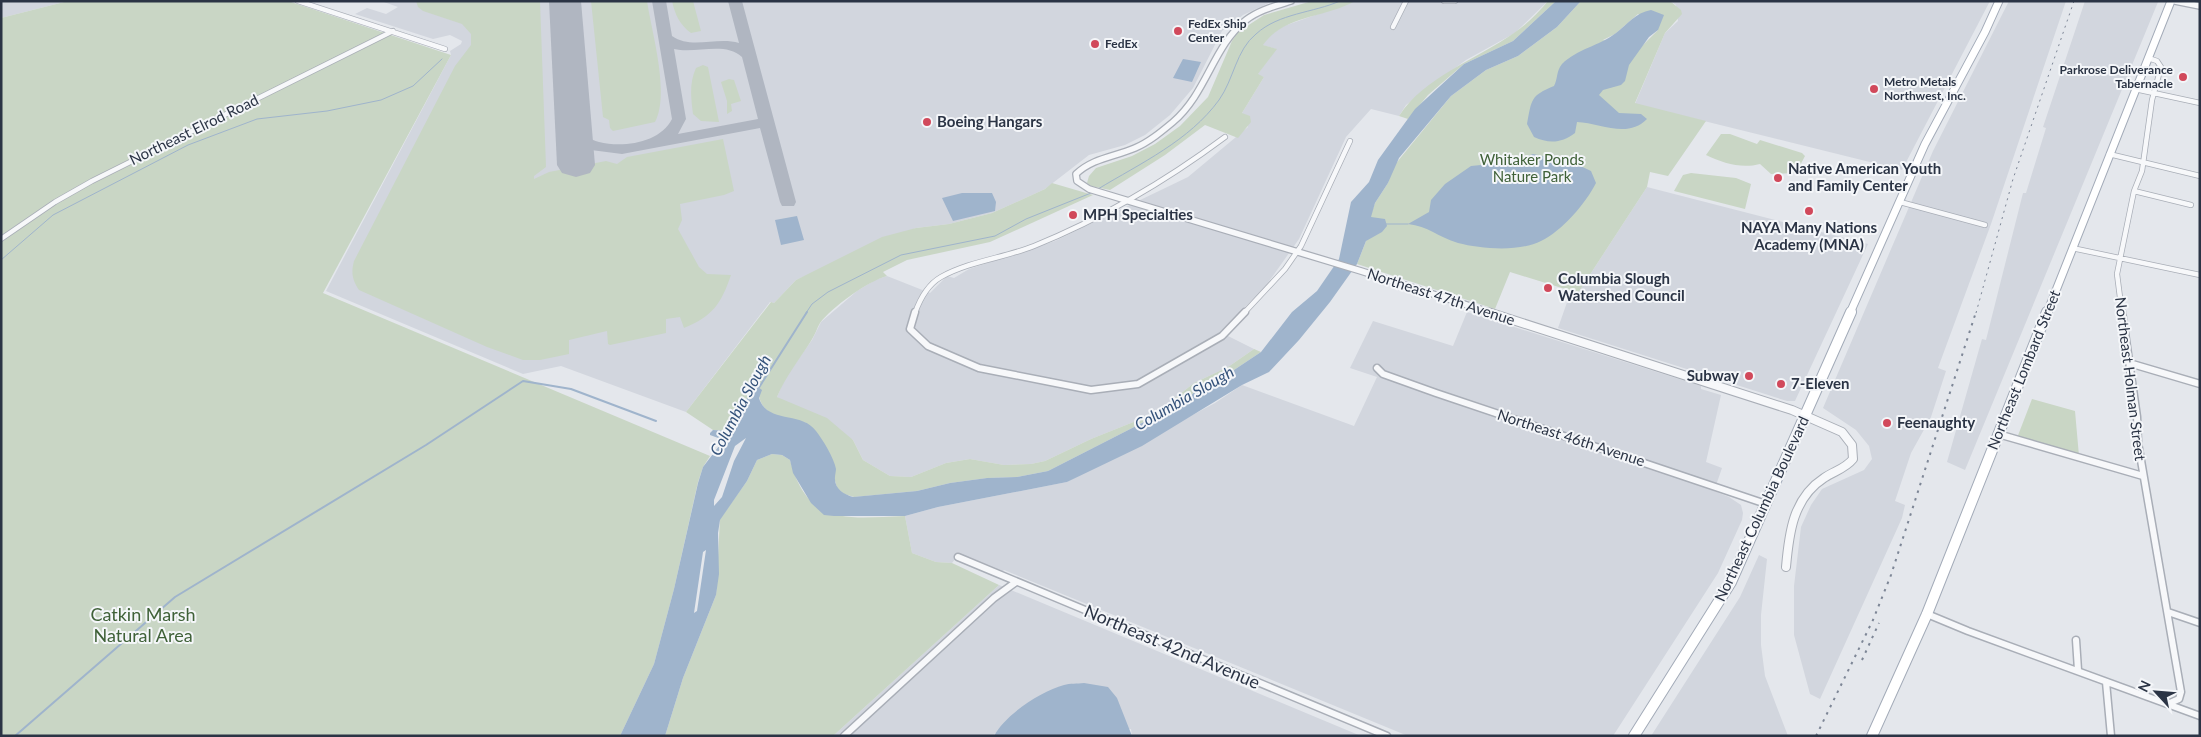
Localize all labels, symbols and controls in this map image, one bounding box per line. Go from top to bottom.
place label: FedEx Ship Center [1188,16,1247,45]
marker: FedEx Ship Center [1172,25,1184,37]
place label: FedEx [1105,36,1138,51]
marker: FedEx [1089,38,1101,50]
place label: Parkrose Deliverance Tabernacle [2060,62,2174,91]
marker: Parkrose Deliverance Tabernacle [2177,71,2189,83]
place label: Metro Metals Northwest, Inc. [1884,74,1966,103]
marker: Metro Metals Northwest, Inc. [1868,83,1880,95]
street label: Northeast Elrod Road [126,90,261,168]
place label: Boeing Hangars [937,112,1043,130]
marker: Boeing Hangars [921,116,933,128]
park label: Whitaker Ponds Nature Park [1480,150,1584,185]
place label: Native American Youth and Family Center [1788,159,1941,194]
marker: Native American Youth and Family Center [1772,172,1784,184]
place label: MPH Specialties [1083,205,1193,223]
marker: NAYA Many Nations Academy (MNA) [1803,205,1815,217]
marker: MPH Specialties [1067,209,1079,221]
place label: NAYA Many Nations Academy (MNA) [1741,218,1878,253]
street label: Northeast 47th Avenue [1365,264,1517,328]
place label: Columbia Slough Watershed Council [1558,269,1685,304]
marker: Columbia Slough Watershed Council [1542,282,1554,294]
street label: Northeast Lombard Street [1983,287,2064,452]
street label: Northeast Holman Street [2112,296,2150,462]
water label: Columbia Slough [705,351,774,458]
water label: Columbia Slough [1131,361,1237,434]
place label: Subway [1687,366,1739,384]
marker: Subway [1743,370,1755,382]
place label: 7-Eleven [1791,374,1850,392]
marker: 7-Eleven [1775,378,1787,390]
street label: Northeast 46th Avenue [1495,405,1647,469]
street label: Northeast Columbia Boulevard [1710,413,1812,604]
place label: Feenaughty [1897,413,1975,431]
marker: Feenaughty [1881,417,1893,429]
street label: Northeast 42nd Avenue [1081,599,1264,693]
park label: Catkin Marsh Natural Area [90,603,196,646]
north arrow [2131,667,2181,717]
text: N [2134,678,2154,695]

